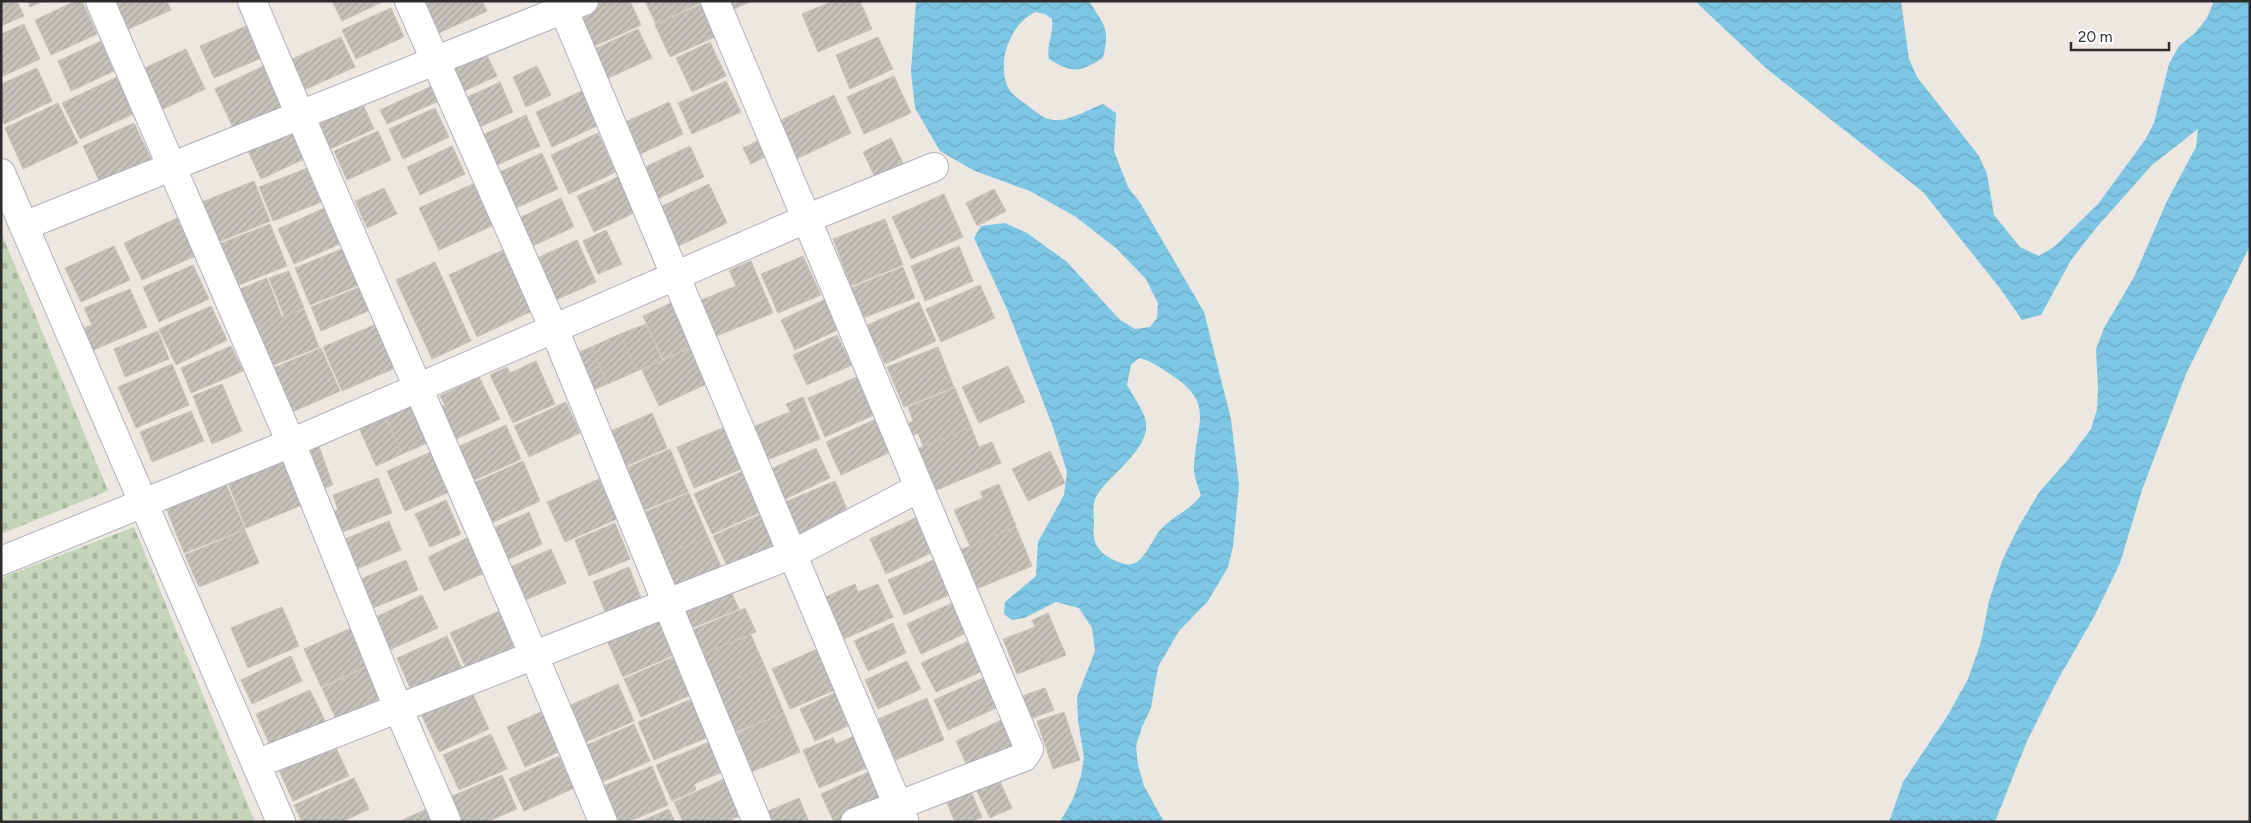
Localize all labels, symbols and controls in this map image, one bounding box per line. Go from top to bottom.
scale bar [2071,20,2168,52]
text: 20 m [2078,28,2112,46]

